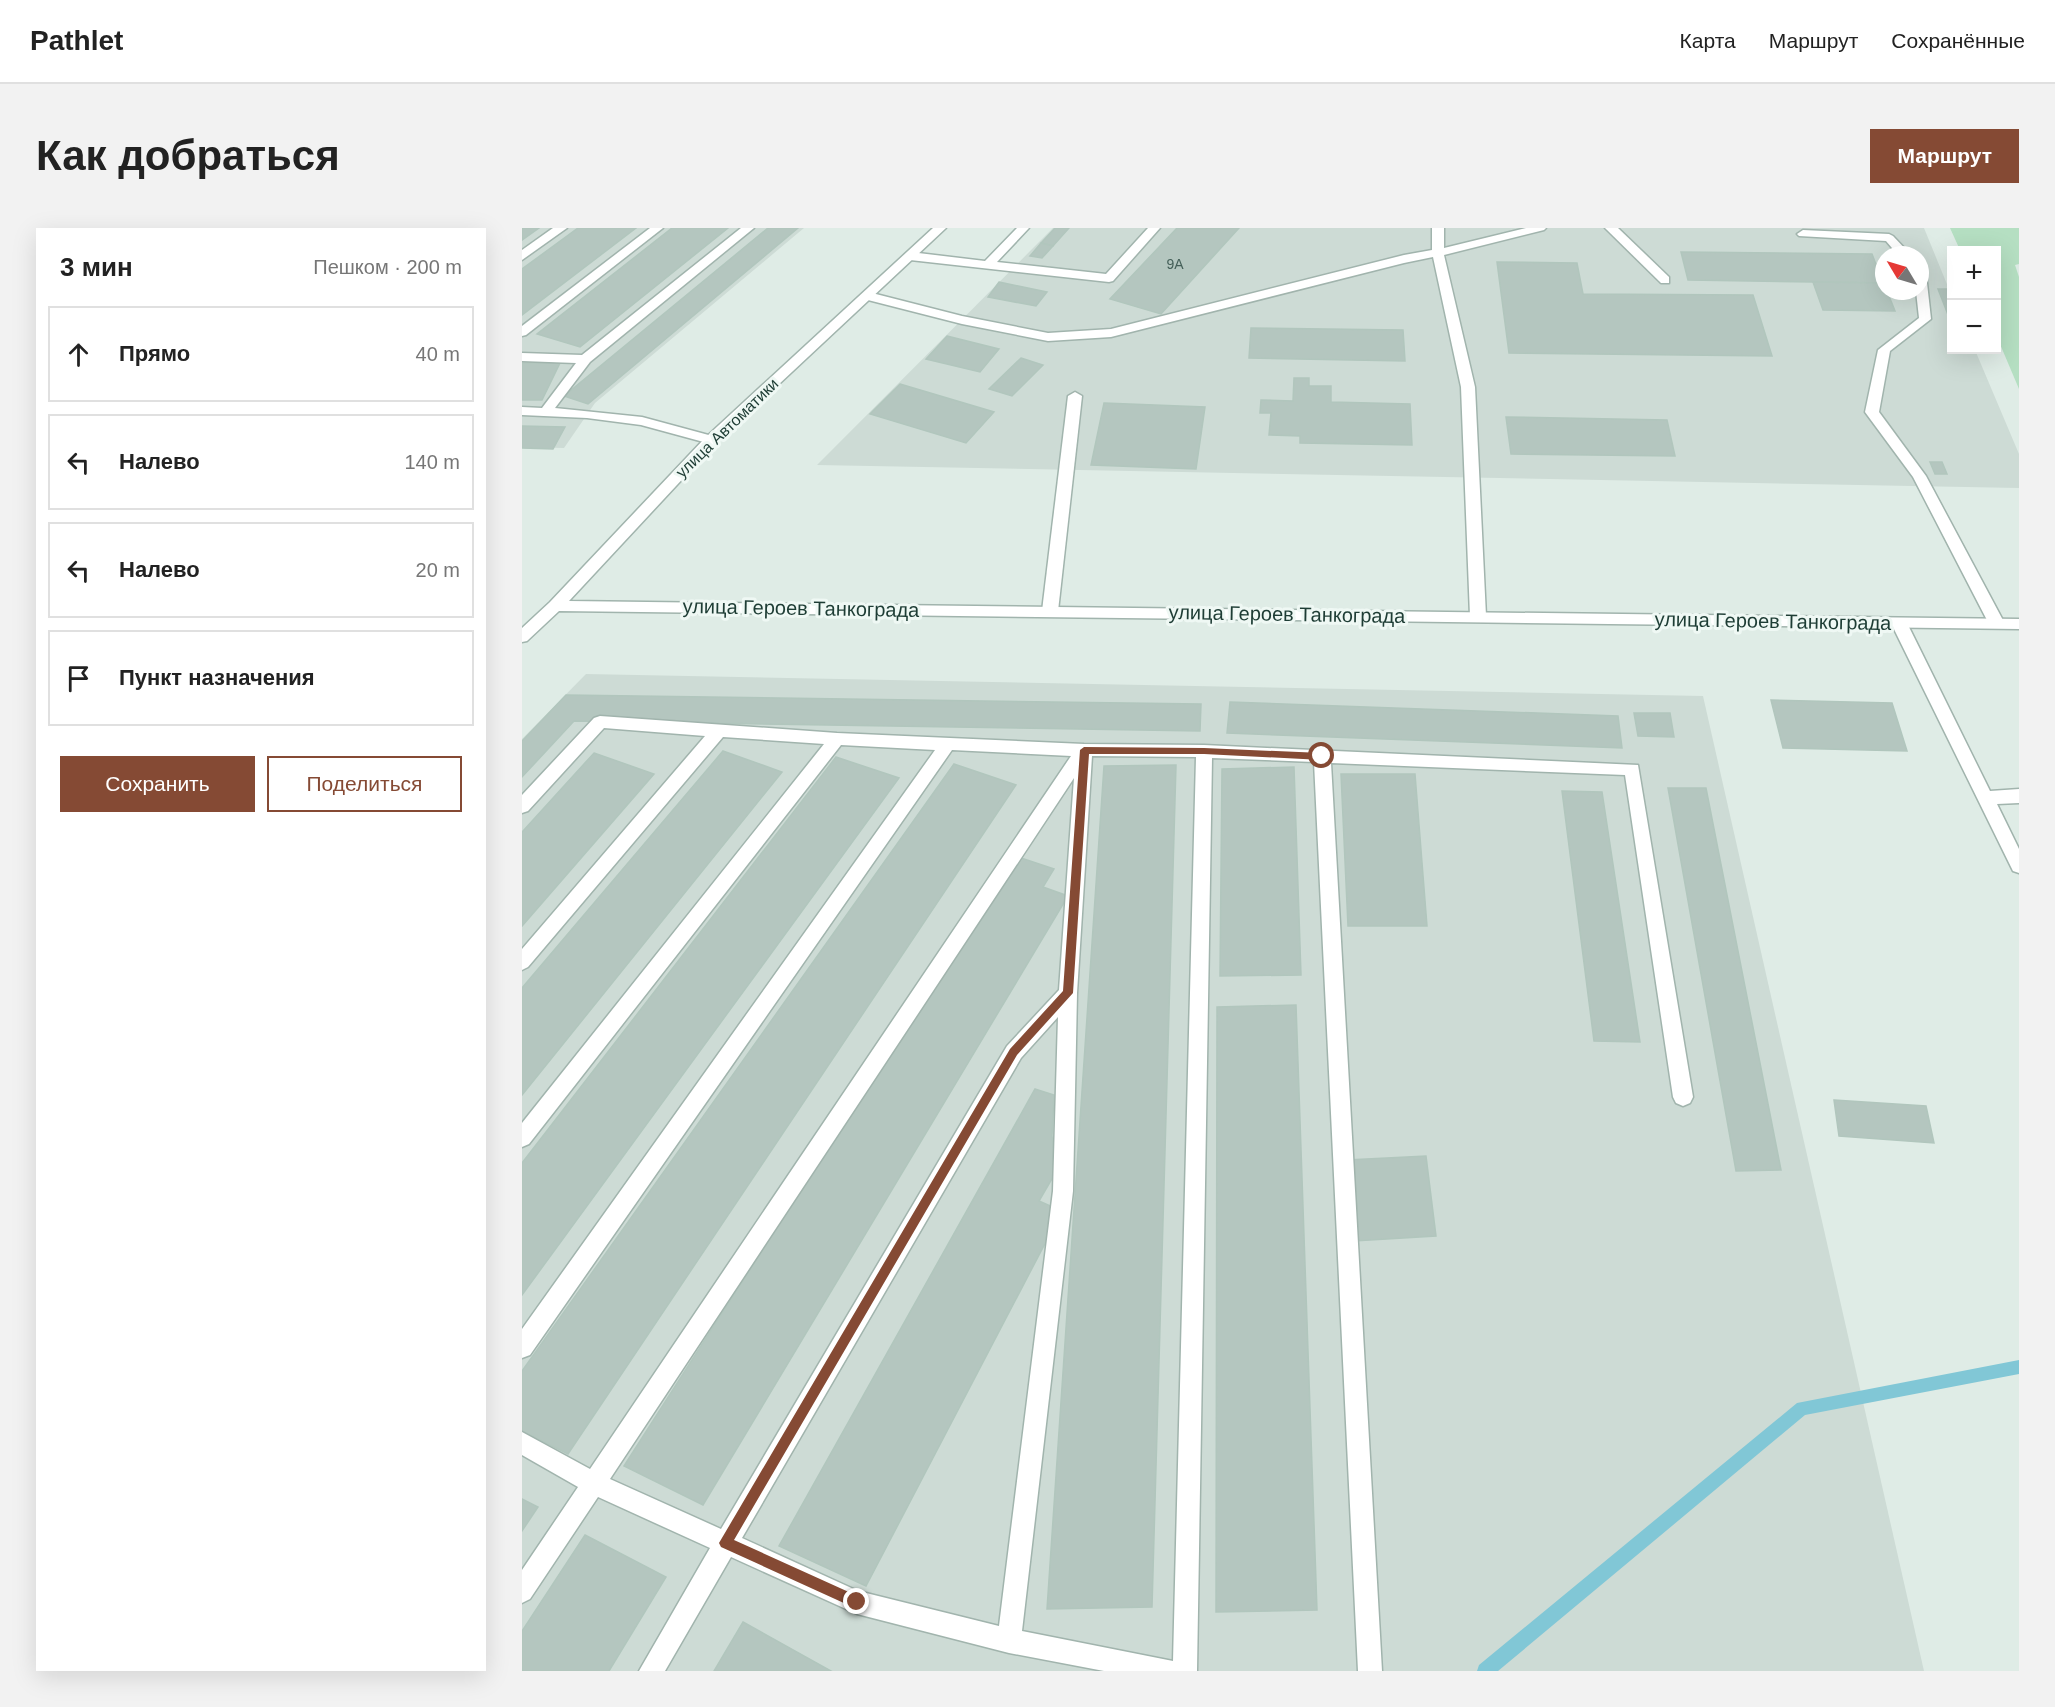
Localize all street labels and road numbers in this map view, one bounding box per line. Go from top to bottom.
street label: улица Автоматики [673,375,781,481]
street label: улица Героев Танкограда [683,595,920,621]
street label: улица Героев Танкограда [1169,601,1406,627]
street label: улица Героев Танкограда [1655,608,1892,634]

